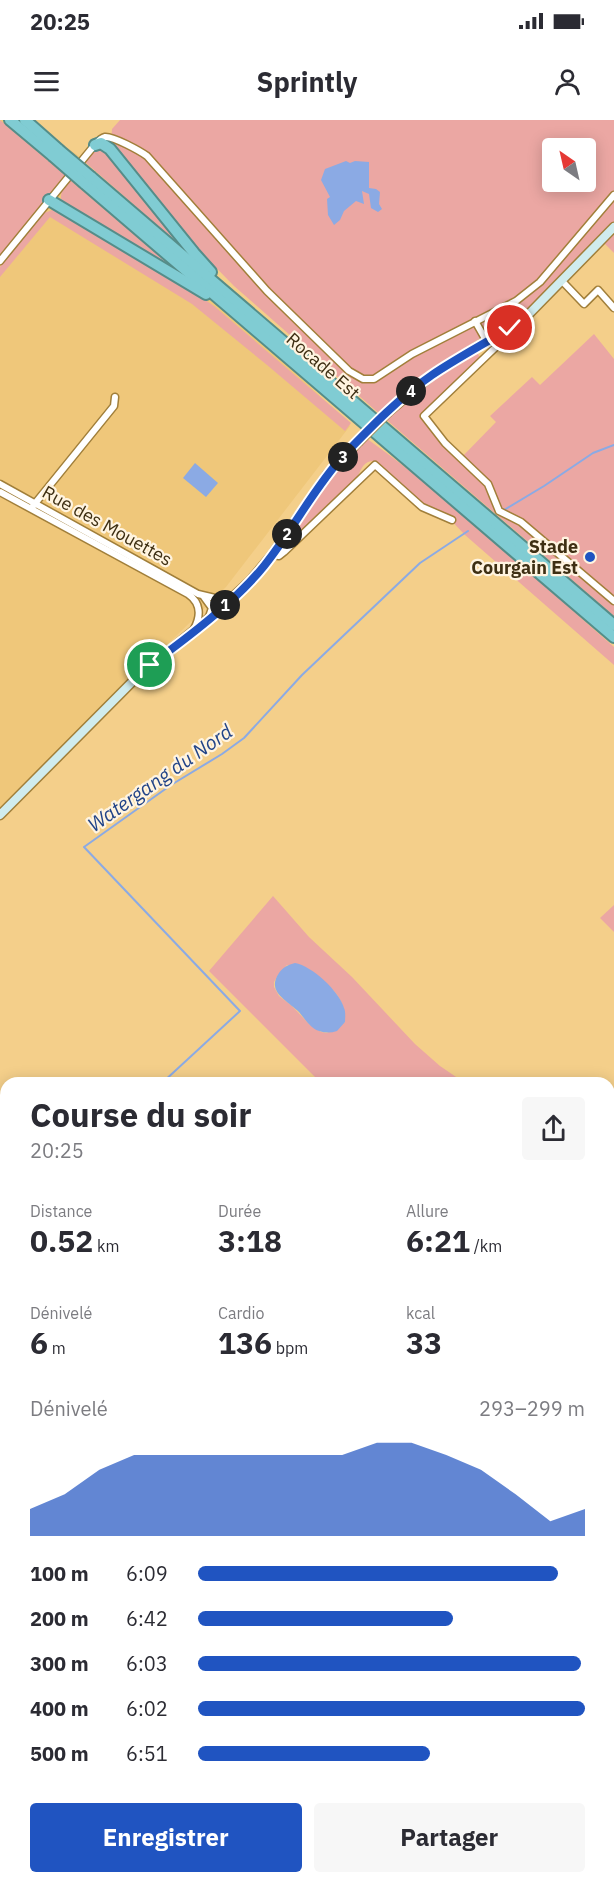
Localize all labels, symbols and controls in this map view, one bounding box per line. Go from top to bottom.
text: 20:25 [30,7,90,36]
text: Sprintly [257,64,357,99]
icon: menu [30,65,63,98]
icon: person [551,65,584,98]
north arrow [542,138,596,192]
map controls [542,138,596,192]
pin [484,302,535,353]
icon: check [493,311,526,344]
street label: Rocade Est [282,327,365,404]
pin: 4 [396,376,426,406]
text: 4 [406,381,416,401]
pin: 3 [328,442,358,472]
text: 3 [338,447,348,467]
street label: Rue des Mouettes [38,480,176,571]
pin: 2 [272,519,302,549]
text: 2 [282,524,292,544]
place label: Stade Courgain Est [471,535,578,579]
marker: Stade Courgain Est [583,550,597,564]
pin: 1 [210,590,240,620]
text: 1 [220,595,230,615]
pin [124,639,175,690]
icon: arrive [133,648,166,681]
water label: Watergang du Nord [82,717,238,838]
text: Course du soir [30,1093,252,1136]
button: share [522,1097,585,1160]
text: 20:25 [30,1137,84,1164]
text: Distance [30,1201,92,1221]
text: Durée [218,1201,261,1221]
text: Allure [406,1201,449,1221]
text: 0.52 [30,1221,93,1260]
text: 3:18 [218,1221,282,1260]
text: 6:21 [406,1221,470,1260]
text: km [93,1236,120,1256]
text: /km [470,1236,502,1256]
text: Dénivelé [30,1303,92,1323]
text: Cardio [218,1303,265,1323]
text: kcal [406,1303,435,1323]
text: 6 [30,1323,48,1362]
text: 136 [218,1323,272,1362]
text: 33 [406,1323,442,1362]
text: m [48,1338,66,1358]
text: bpm [272,1338,308,1358]
text: Dénivelé [30,1395,108,1422]
text: 293–299 m [479,1395,585,1422]
text: 100 m [30,1560,89,1587]
text: 6:09 [126,1560,168,1587]
text: 200 m [30,1605,89,1632]
text: 6:42 [126,1605,168,1632]
text: 300 m [30,1650,89,1677]
text: 6:03 [126,1650,168,1677]
text: 400 m [30,1695,89,1722]
text: 6:02 [126,1695,168,1722]
text: 500 m [30,1740,89,1767]
text: 6:51 [126,1740,168,1767]
button: Enregistrer [30,1803,302,1872]
button: Partager [314,1803,585,1872]

